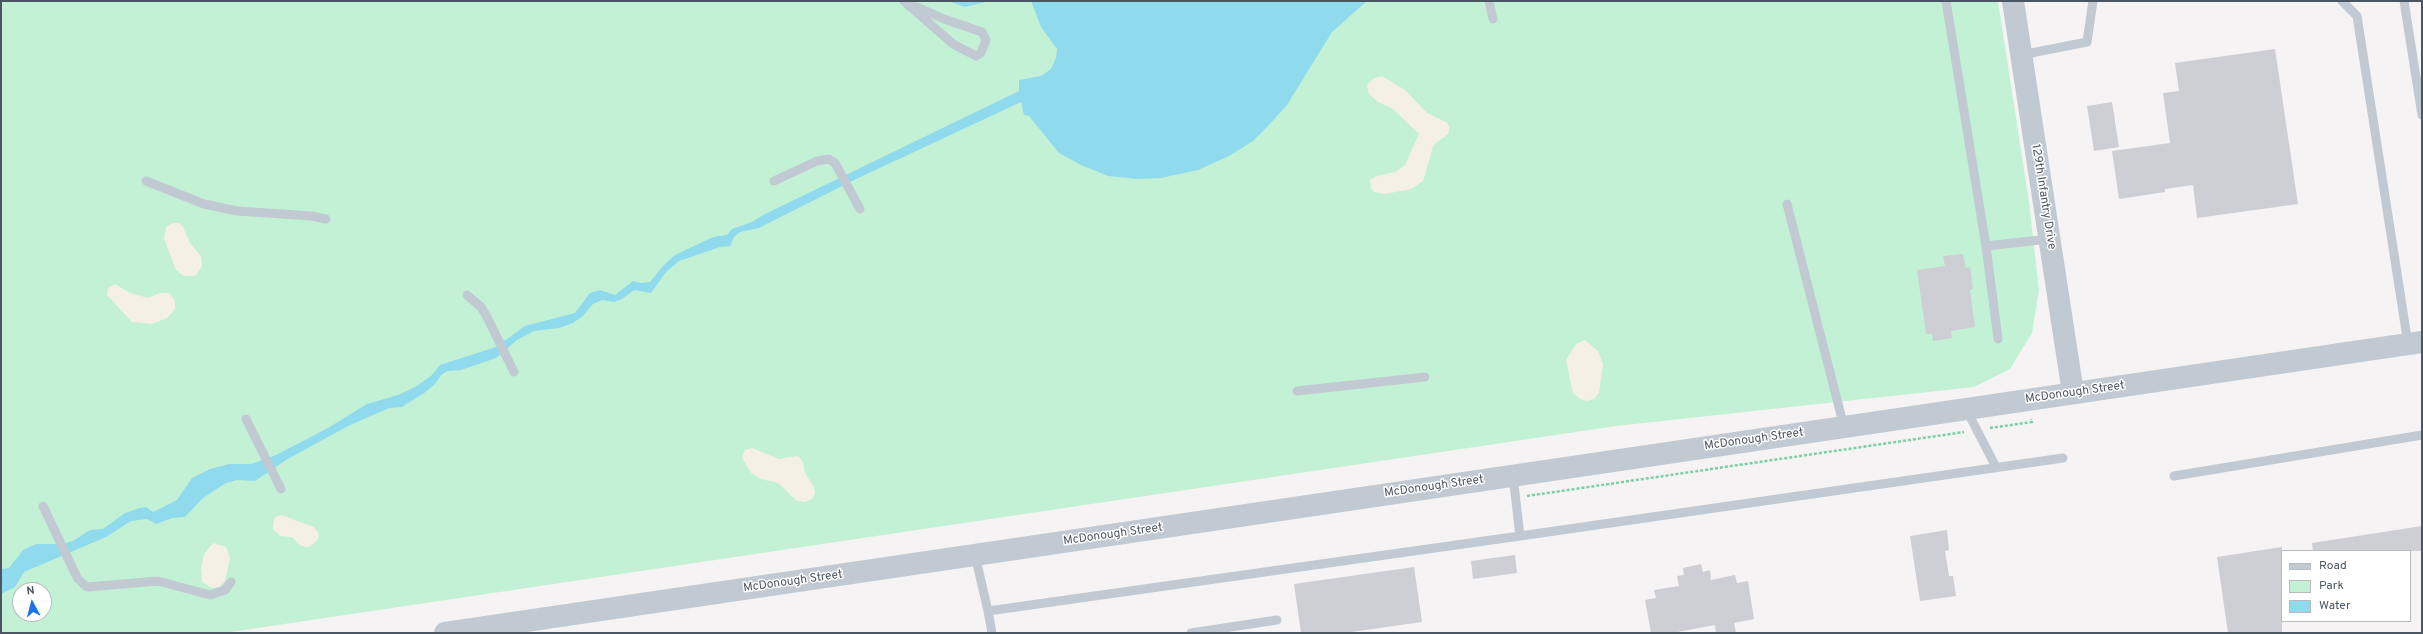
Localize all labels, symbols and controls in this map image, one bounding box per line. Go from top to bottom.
street label: 129th Infantry Drive [2028,143,2058,251]
street label: McDonough Street [2024,379,2126,407]
street label: McDonough Street [1703,426,1805,454]
street label: McDonough Street [1383,473,1485,501]
street label: McDonough Street [1062,521,1164,549]
legend [2281,550,2411,622]
text: Road [2319,558,2347,574]
street label: McDonough Street [742,568,844,596]
text: Park [2319,578,2344,594]
north arrow [12,582,52,622]
text: N [26,584,35,599]
text: Water [2319,598,2351,614]

